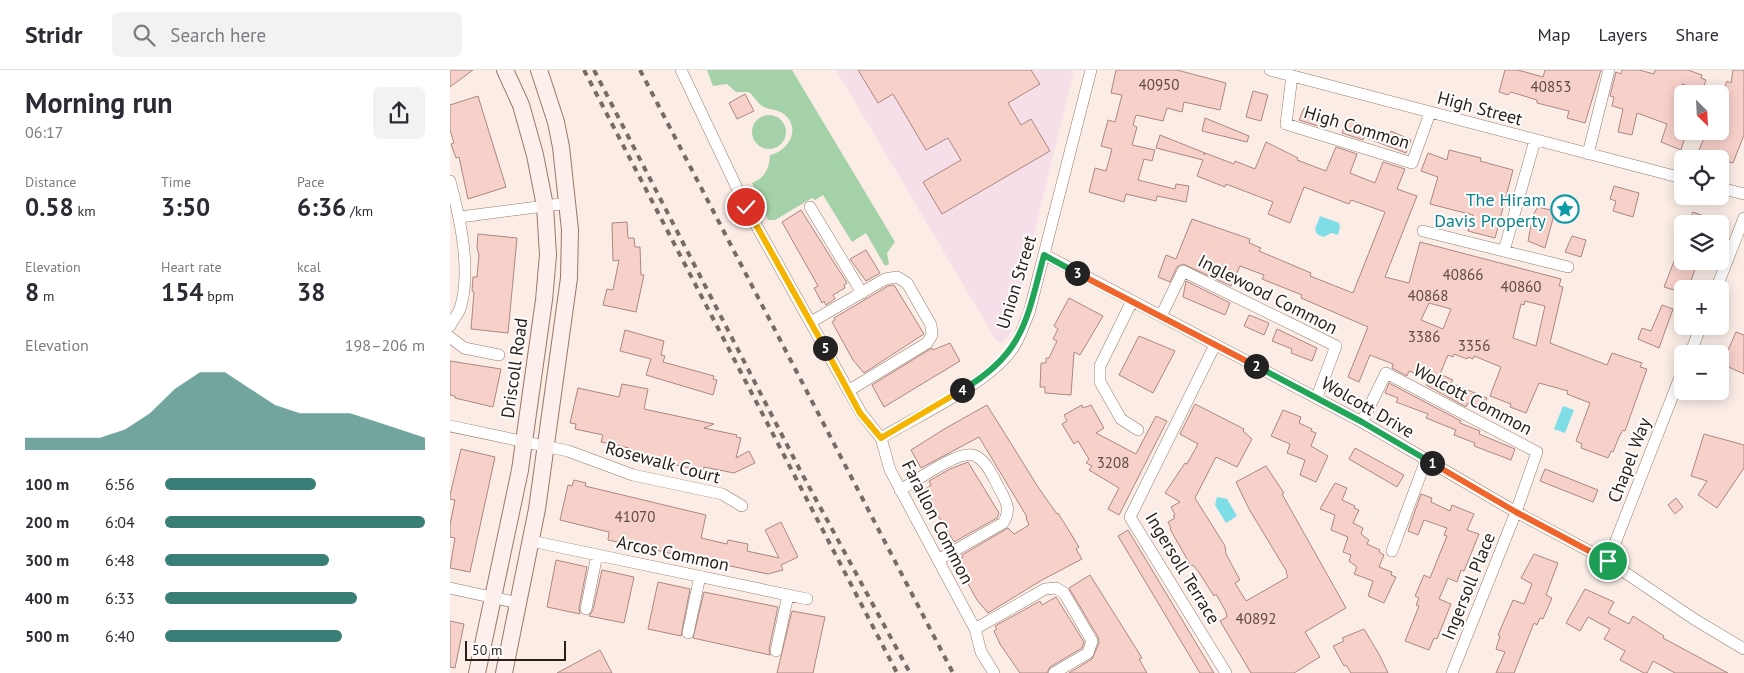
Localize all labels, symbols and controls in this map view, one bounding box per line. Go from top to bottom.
search box [112,12,462,57]
text: Stridr [25,19,82,50]
icon: search [130,21,158,49]
text: Search here [170,23,266,47]
text: Map [1538,23,1570,46]
text: Layers [1598,23,1647,46]
text: Share [1675,23,1719,46]
house number: 40950 [1139,75,1179,94]
house number: 40853 [1531,77,1571,96]
text: Morning run [25,84,173,121]
north arrow [1674,85,1729,140]
map controls [1674,85,1729,400]
street label: High Street [1435,86,1525,130]
button: share [373,87,425,139]
street label: High Common [1301,100,1413,154]
text: 06:17 [25,122,63,142]
button: locate [1674,150,1729,205]
text: Distance [25,173,76,191]
text: Time [161,173,191,191]
text: Pace [297,173,324,191]
pin [725,186,767,228]
place label: The Hiram Davis Property [1434,188,1547,232]
text: 0.58 [25,191,74,223]
text: 3:50 [161,191,210,223]
text: 6:36 [297,191,346,223]
icon: check [732,193,760,221]
place icon: The Hiram Davis Property [1550,194,1580,224]
text: km [74,202,96,220]
text: /km [346,202,373,220]
button: layers [1674,215,1729,270]
street label: Union Street [991,232,1041,332]
street label: Inglewood Common [1194,249,1342,339]
text: Elevation [25,258,81,276]
text: Heart rate [161,258,222,276]
text: kcal [297,258,321,276]
pin: 3 [1064,260,1090,286]
text: 3 [1074,264,1081,282]
house number: 40866 [1443,265,1483,284]
text: 8 [25,276,39,308]
text: 154 [161,276,204,308]
text: 38 [297,276,325,308]
house number: 40860 [1501,277,1541,296]
button: + [1674,280,1729,335]
house number: 40868 [1408,286,1448,305]
text: m [39,287,54,305]
text: bpm [204,287,234,305]
street label: Driscoll Road [496,316,532,420]
house number: 3386 [1408,327,1440,346]
text: Elevation [25,335,89,355]
text: 198–206 m [345,335,425,355]
pin: 5 [812,336,838,360]
house number: 3356 [1458,336,1490,355]
text: 5 [822,339,829,357]
button: − [1674,345,1729,400]
pin: 2 [1244,354,1268,378]
text: 2 [1253,357,1260,375]
street label: Wolcott Common [1410,358,1536,440]
street label: Wolcott Drive [1317,371,1419,443]
pin: 4 [950,378,974,402]
text: 4 [959,381,966,399]
street label: Chapel Way [1602,414,1656,506]
street label: Rosewalk Court [603,436,723,488]
pin: 1 [1420,450,1444,476]
house number: 3208 [1097,453,1129,472]
text: 1 [1429,454,1436,472]
street label: Farallon Common [897,456,979,588]
text: 100 m [25,474,69,494]
text: 6:56 [105,474,135,494]
house number: 41070 [615,507,655,526]
street label: Ingersoll Terrace [1140,508,1226,628]
text: 200 m [25,512,69,532]
text: 6:04 [105,512,135,532]
street label: Ingersoll Place [1436,529,1500,643]
street label: Arcos Common [615,530,731,576]
pin [1587,540,1629,582]
icon: arrive [1594,547,1622,575]
text: 300 m [25,550,69,570]
text: 6:48 [105,550,135,570]
text: 400 m [25,588,69,608]
text: 6:33 [105,588,135,608]
house number: 40892 [1236,609,1276,628]
text: 500 m [25,626,69,646]
text: 6:40 [105,626,135,646]
scale bar [465,638,566,661]
text: 50 m [472,641,502,659]

